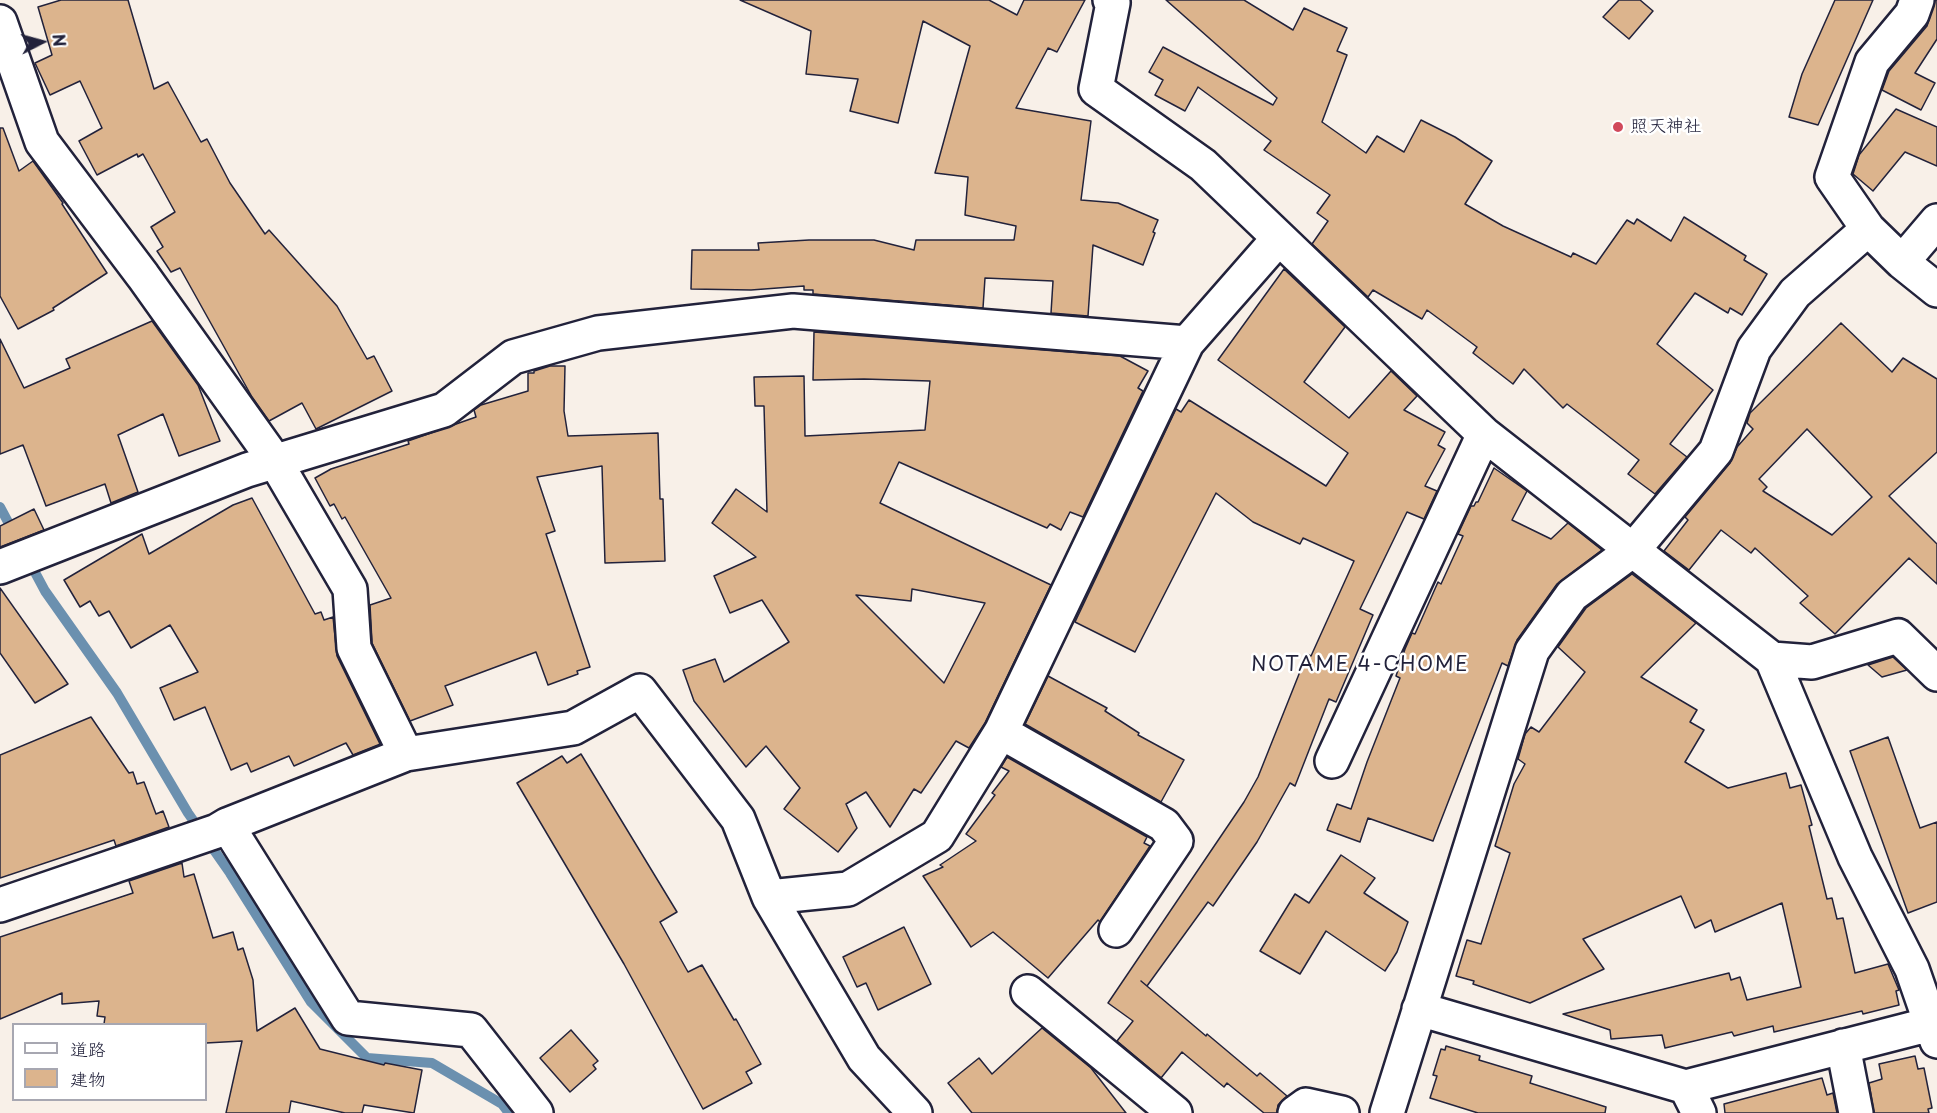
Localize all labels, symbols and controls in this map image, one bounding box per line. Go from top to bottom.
north arrow [12,12,72,72]
text: N [47,33,72,48]
place label: 照天神社 [1630,116,1702,138]
marker: 照天神社 [1611,120,1625,134]
district label: NOTAME 4-CHOME [1251,653,1469,677]
legend [12,1023,207,1101]
text: 道路 [70,1035,106,1062]
text: 建物 [70,1065,106,1092]

